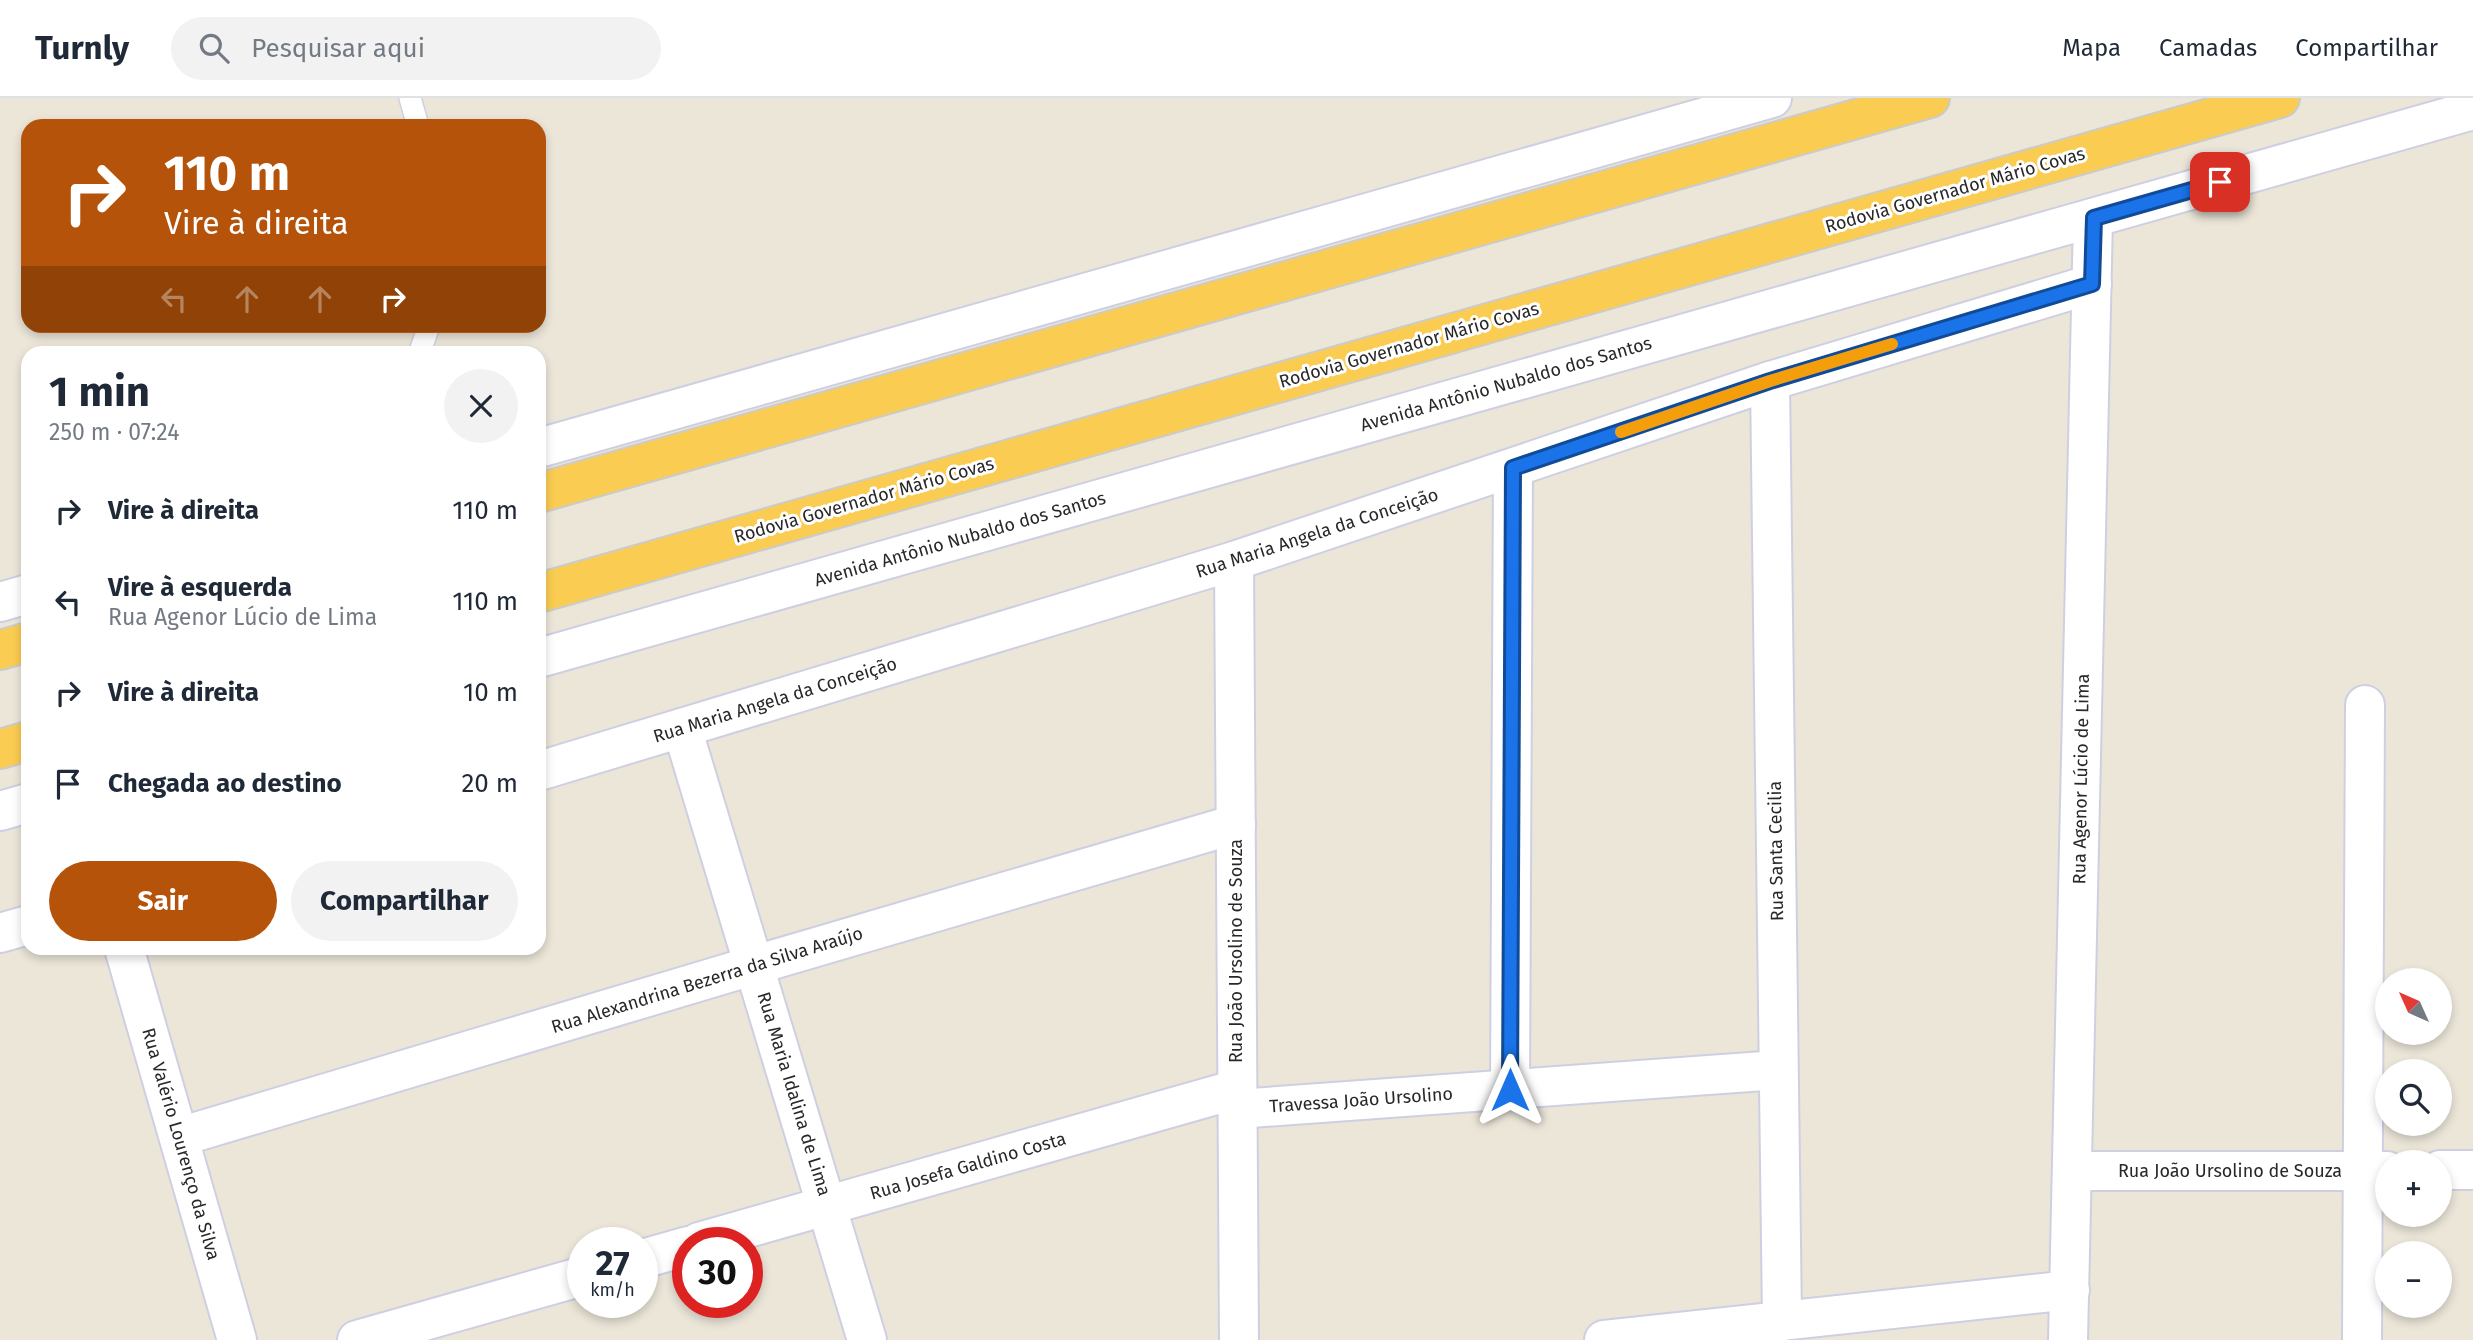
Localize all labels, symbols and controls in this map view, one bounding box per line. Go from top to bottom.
search box [171,17,661,80]
text: Turnly [35,28,129,68]
icon: search [195,29,233,67]
text: Pesquisar aqui [251,33,425,64]
text: Mapa [2062,34,2121,62]
text: Camadas [2159,34,2257,62]
text: Compartilhar [2295,34,2438,62]
street label: Rodovia Governador Mário Covas [1823,142,2087,238]
text: 110 m [164,144,290,203]
icon: right [49,147,140,238]
pin [2190,152,2250,212]
icon: arrive [2201,163,2239,201]
text: Vire à direita [164,204,349,242]
icon: left [155,280,193,318]
icon: ahead [228,280,266,318]
icon: ahead [301,280,339,318]
icon: right [374,280,412,318]
street label: Rodovia Governador Mário Covas [1277,297,1541,393]
street label: Avenida Antônio Nubaldo dos Santos [1358,332,1654,436]
text: 1 min [49,367,150,417]
button: close [444,369,518,443]
text: 250 m · 07:24 [49,418,179,446]
street label: Rodovia Governador Mário Covas [732,452,996,548]
street label: Rua Maria Angela da Conceição [1193,483,1441,583]
street label: Avenida Antônio Nubaldo dos Santos [812,487,1108,591]
icon: right [49,492,87,530]
text: Vire à direita [108,495,259,526]
text: 110 m [452,495,518,526]
text: Vire à esquerda [108,572,292,603]
icon: left [49,583,87,621]
text: 110 m [452,586,518,617]
text: Rua Agenor Lúcio de Lima [108,603,377,631]
street label: Rua Maria Angela da Conceição [650,652,900,748]
icon: right [49,674,87,712]
street label: Rua Agenor Lúcio de Lima [2068,674,2094,884]
text: Vire à direita [108,677,259,708]
text: 10 m [463,677,518,708]
icon: arrive [49,765,87,803]
text: Chegada ao destino [108,768,342,799]
text: 20 m [461,768,518,799]
street label: Rua Santa Cecilia [1764,781,1788,921]
street label: Rua João Ursolino de Souza [1225,839,1247,1063]
button: Sair [49,861,277,941]
button: Compartilhar [291,861,518,941]
street label: Rua Alexandrina Bezerra da Silva Araújo [549,922,865,1038]
north arrow [2375,968,2452,1045]
map controls [2375,968,2452,1318]
street label: Rua Maria Idalina de Lima [752,989,836,1199]
street label: Rua Valério Lourenço da Silva [137,1025,225,1263]
position arrow [1473,1053,1547,1127]
button: search [2375,1059,2452,1136]
street label: Travessa João Ursolino [1268,1083,1454,1117]
street label: Rua Josefa Galdino Costa [867,1127,1069,1205]
button: + [2375,1150,2452,1227]
street label: Rua João Ursolino de Souza [2118,1160,2342,1182]
speed limit sign: 30 [672,1227,763,1318]
button: − [2375,1241,2452,1318]
text: 27 [595,1242,630,1284]
text: km/h [590,1279,635,1301]

